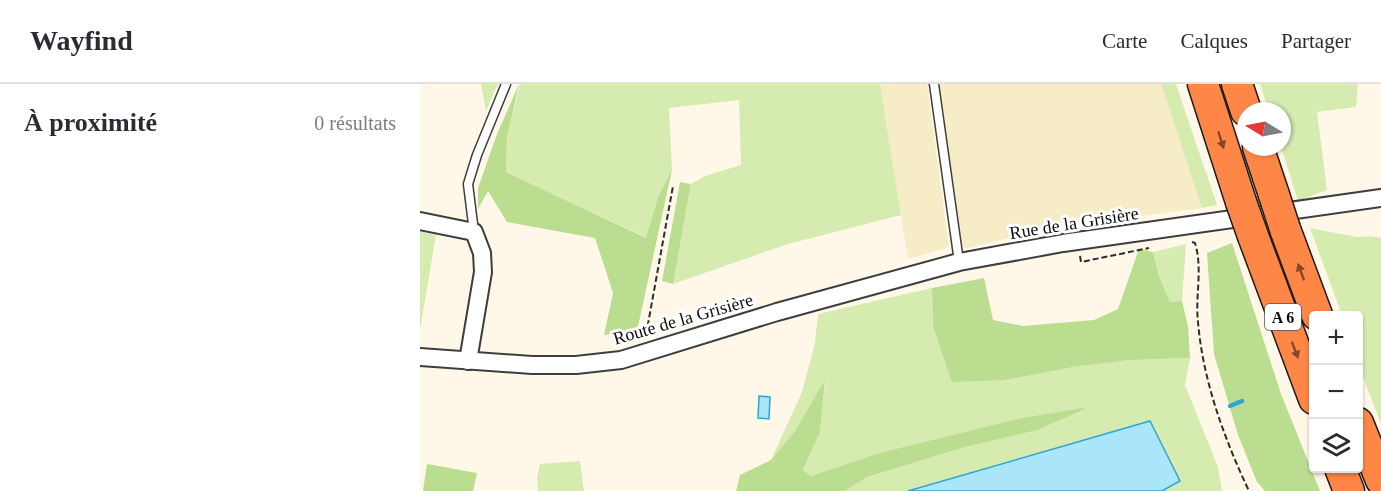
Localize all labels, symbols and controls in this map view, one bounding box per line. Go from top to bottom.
text: Wayfind [30,25,133,56]
text: Carte [1102,29,1147,53]
text: Calques [1180,29,1248,53]
text: Partager [1281,29,1351,53]
north arrow [1237,102,1291,156]
text: À proximité [24,108,157,137]
text: 0 résultats [314,112,396,134]
one-way arrow [1217,131,1226,149]
street label: Rue de la Grisière [1008,203,1140,243]
one-way arrow [1296,263,1305,281]
street label: Route de la Grisière [611,289,755,349]
road number: A 6 [1265,304,1301,330]
map controls [1309,311,1363,473]
button: + [1309,311,1363,365]
one-way arrow [1290,341,1300,359]
button: − [1309,365,1363,419]
button: layers [1309,419,1363,473]

